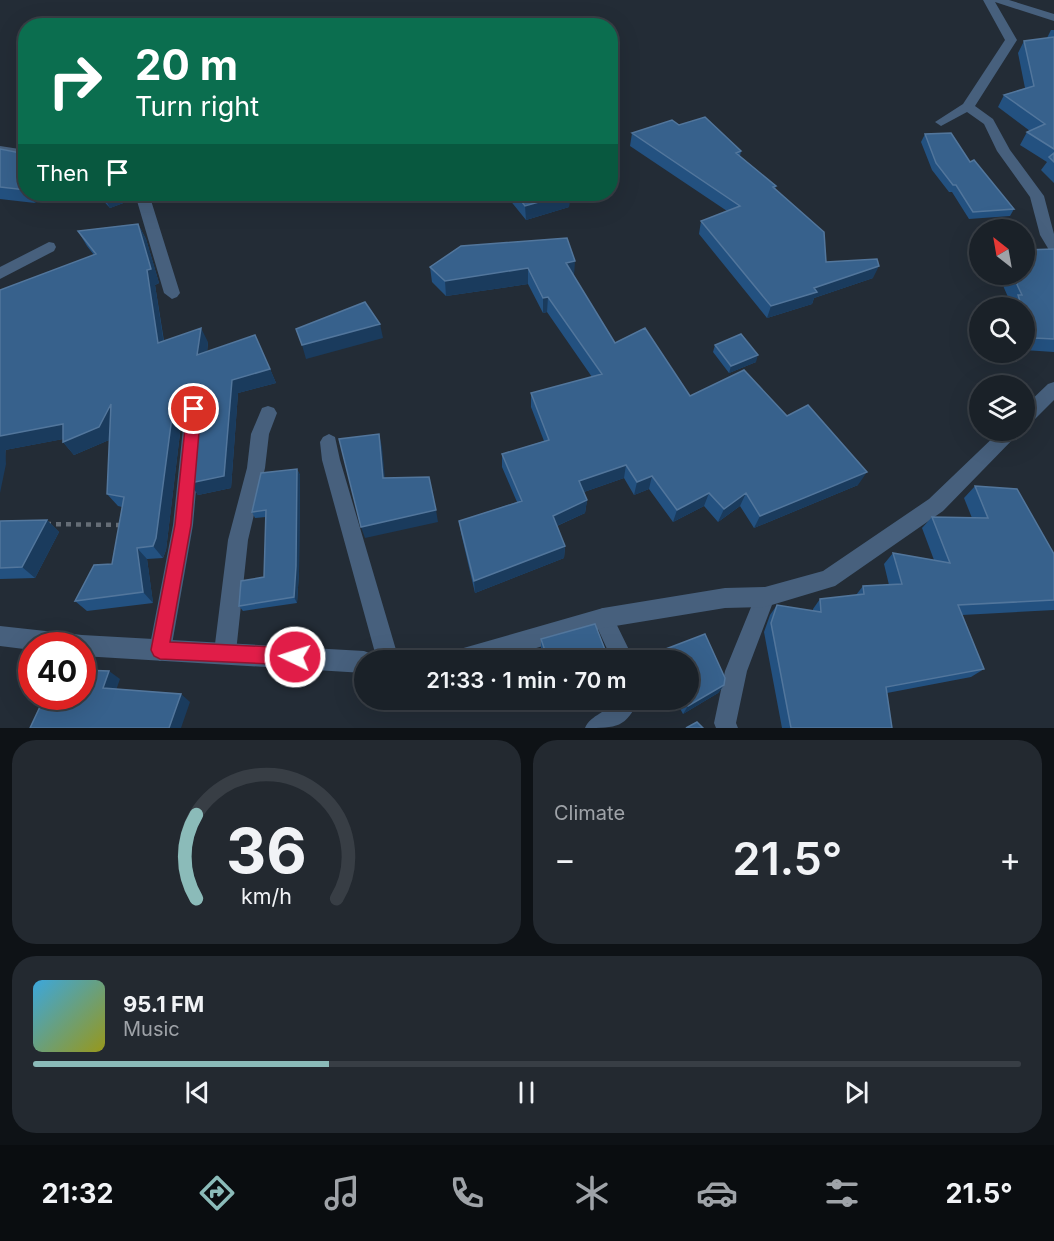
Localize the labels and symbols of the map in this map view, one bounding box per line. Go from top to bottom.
north arrow [969,219,1035,285]
pin [168,383,219,434]
position arrow [263,625,327,689]
speed limit sign: 40 [18,632,96,710]

